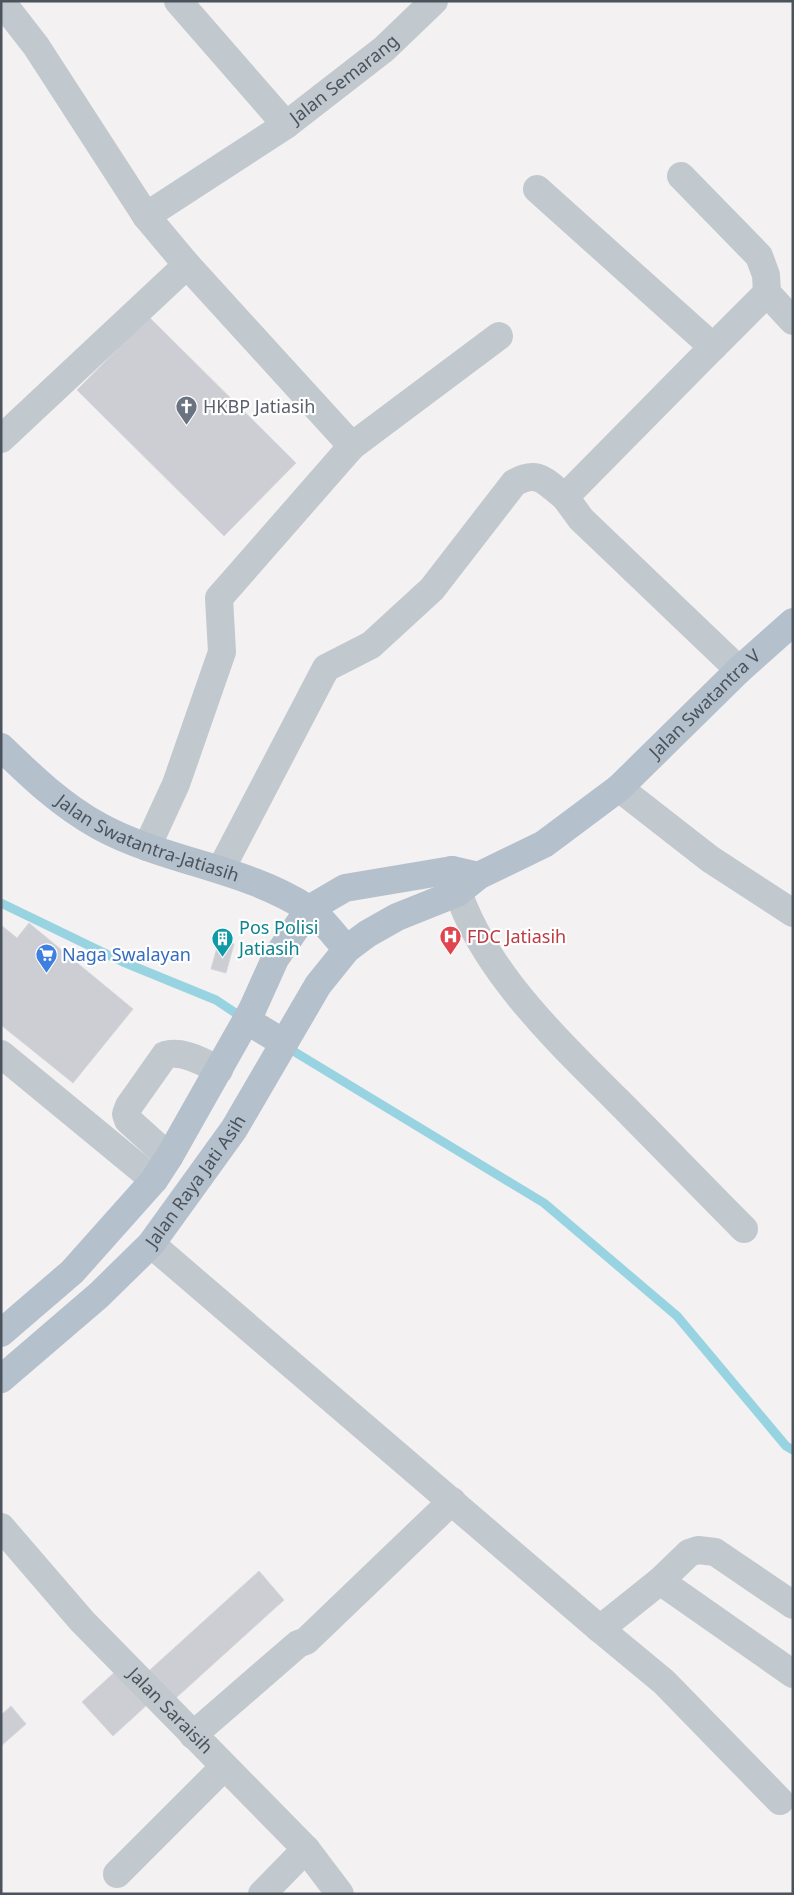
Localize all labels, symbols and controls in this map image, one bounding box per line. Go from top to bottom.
street label: Jalan Semarang [283,29,403,130]
place label: HKBP Jatiasih [203,394,315,418]
church icon: HKBP Jatiasih [175,395,199,426]
street label: Jalan Swatantra V [642,643,765,764]
street label: Jalan Swatantra-Jatiasih [50,787,243,887]
place label: Pos Polisi Jatiasih [237,915,318,960]
place label: FDC Jatiasih [467,924,566,948]
hospital icon: FDC Jatiasih [439,925,463,956]
building icon: Pos Polisi Jatiasih [211,926,235,957]
place label: Naga Swalayan [62,942,191,966]
supermarket icon: Naga Swalayan [34,943,58,974]
street label: Jalan Raya Jati Asih [138,1110,251,1253]
street label: Jalan Saraisih [122,1660,219,1758]

